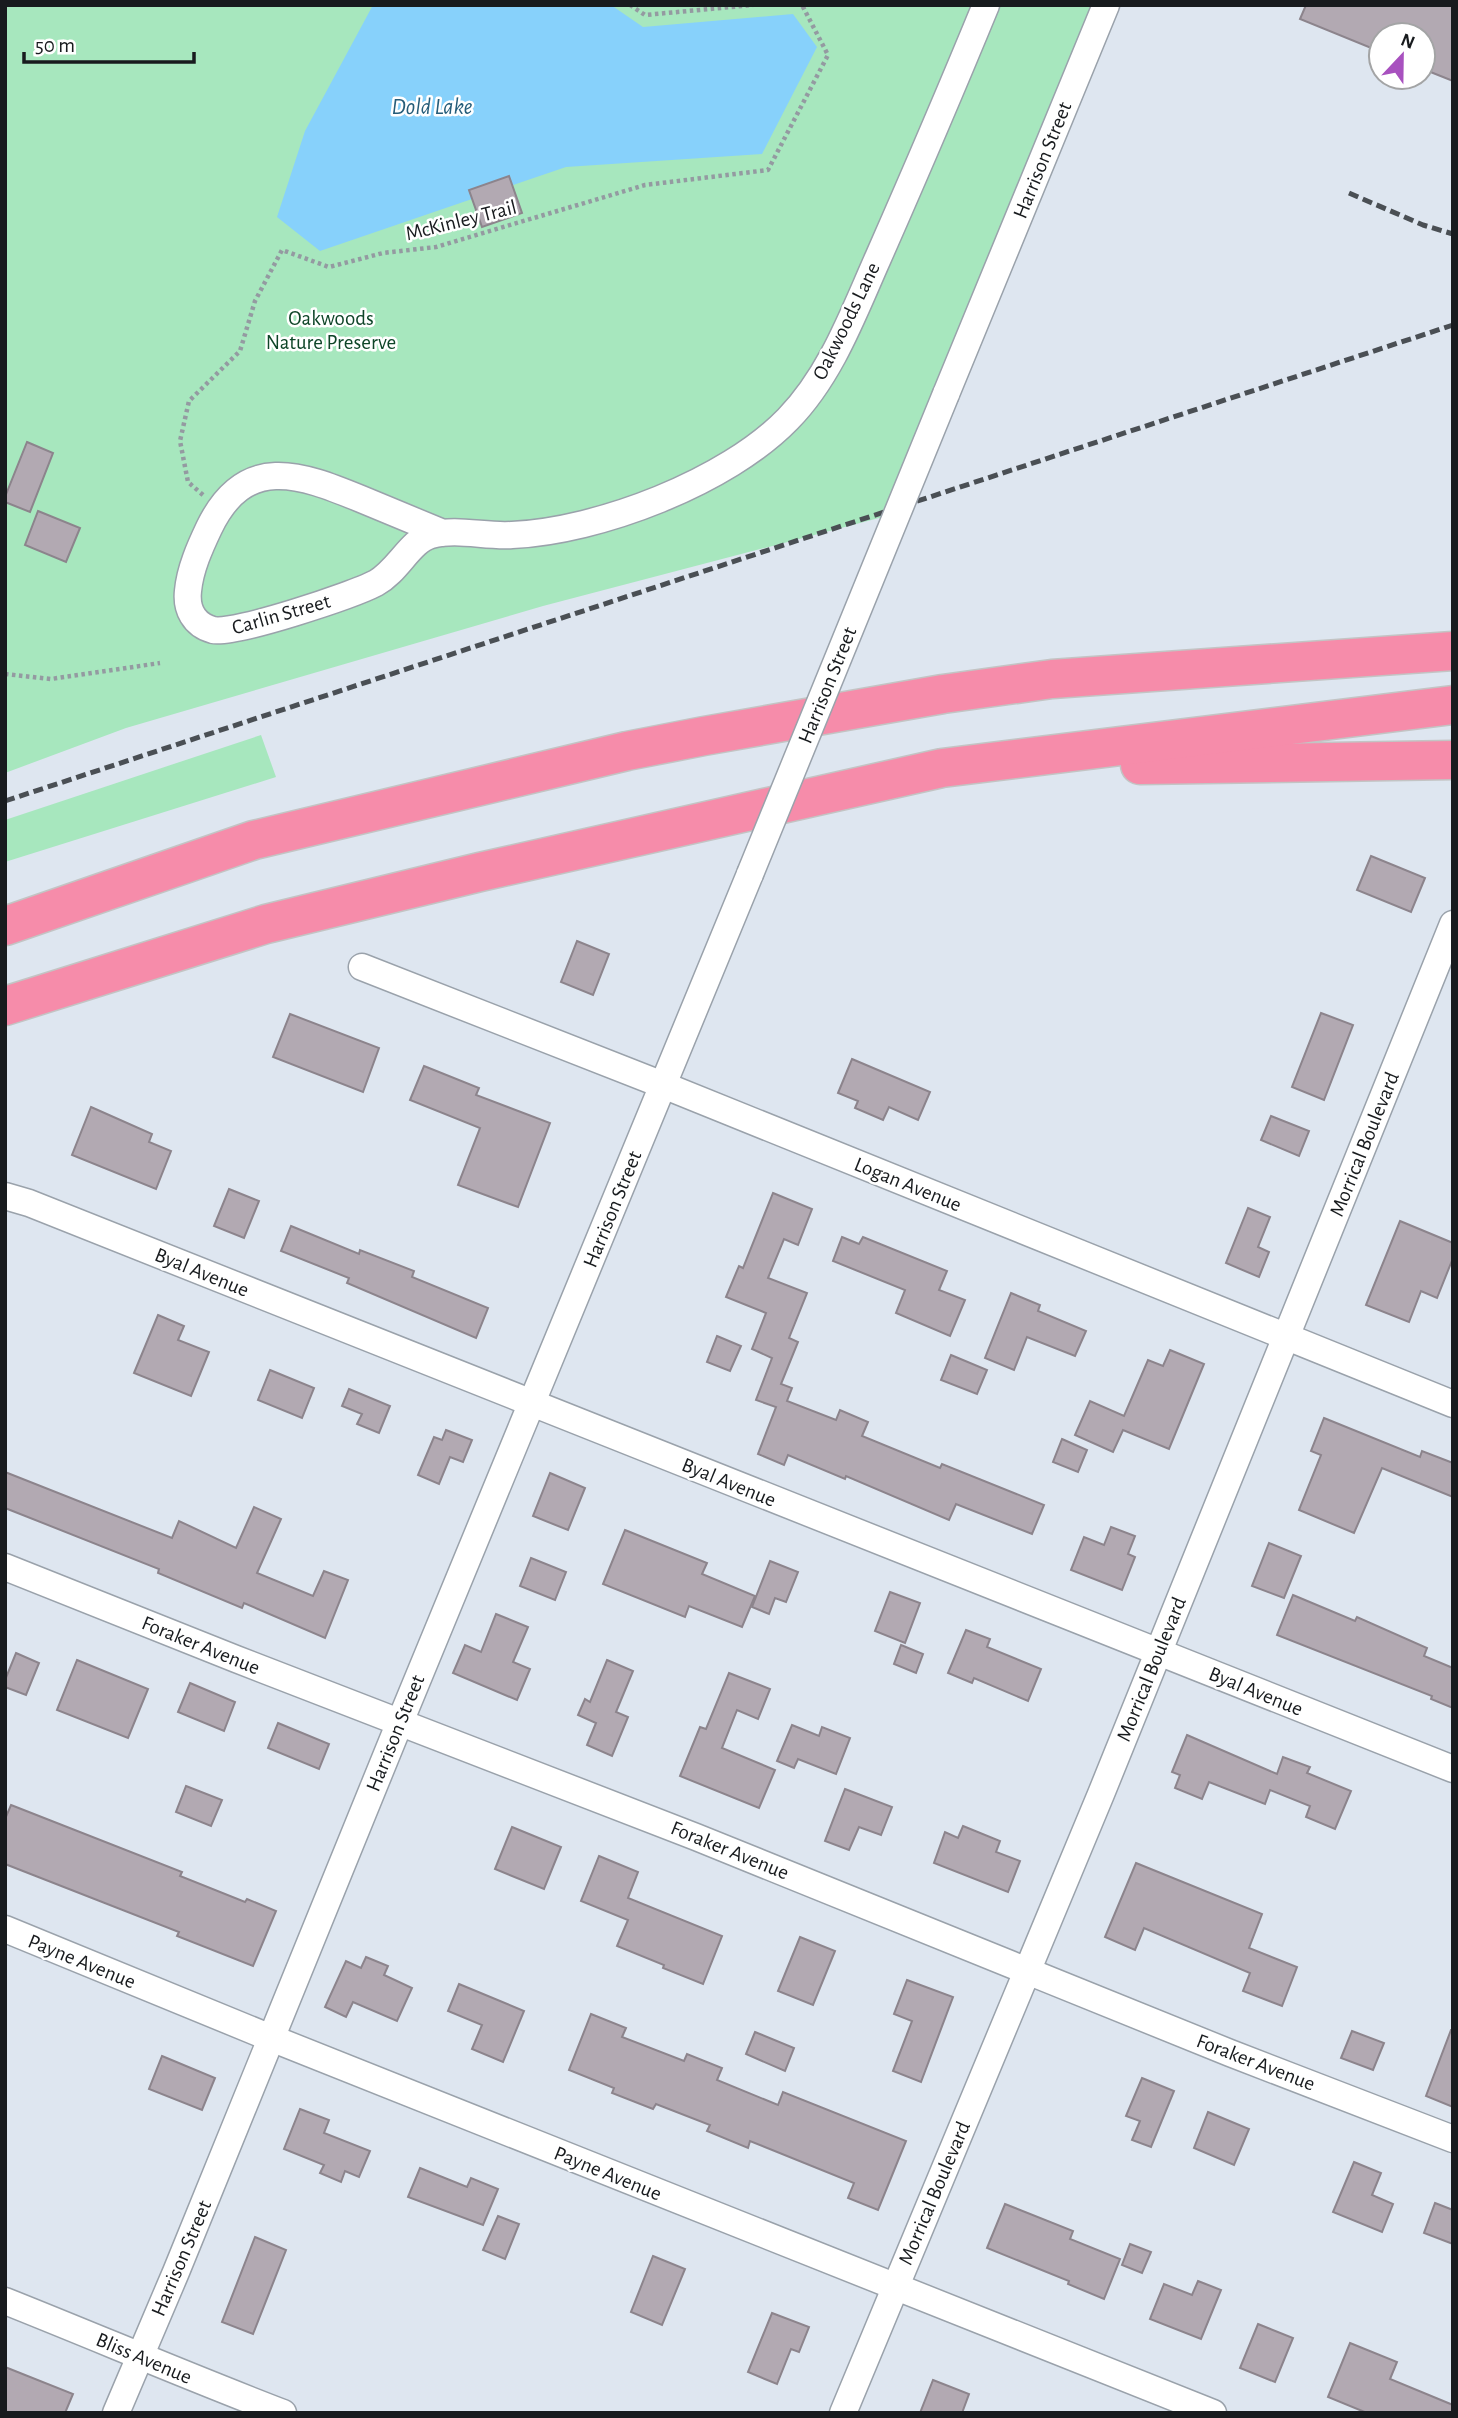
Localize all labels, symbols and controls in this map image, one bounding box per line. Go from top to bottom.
scale bar [24,21,194,65]
north arrow [1367,21,1437,91]
text: N [1398,30,1417,53]
text: 50 m [35,35,75,56]
water label: Dold Lake [391,96,473,119]
street label: Harrison Street [1010,99,1075,221]
street label: McKinley Trail [403,197,519,244]
street label: Oakwoods Lane [809,259,884,383]
park label: Oakwoods Nature Preserve [266,308,396,353]
street label: Carlin Street [230,590,333,639]
street label: Harrison Street [795,624,860,746]
street label: Morrical Boulevard [1326,1069,1403,1219]
street label: Harrison Street [580,1148,645,1270]
street label: Logan Avenue [851,1153,964,1215]
street label: Byal Avenue [152,1244,252,1301]
street label: Byal Avenue [679,1454,779,1511]
street label: Morrical Boulevard [1113,1594,1190,1744]
street label: Foraker Avenue [139,1612,263,1679]
street label: Byal Avenue [1206,1663,1306,1720]
street label: Harrison Street [363,1672,428,1794]
street label: Foraker Avenue [668,1817,792,1884]
street label: Payne Avenue [25,1930,139,1993]
street label: Foraker Avenue [1194,2030,1318,2095]
street label: Morrical Boulevard [895,2118,974,2268]
street label: Payne Avenue [551,2142,665,2205]
street label: Harrison Street [148,2197,215,2319]
street label: Bliss Avenue [93,2329,195,2388]

